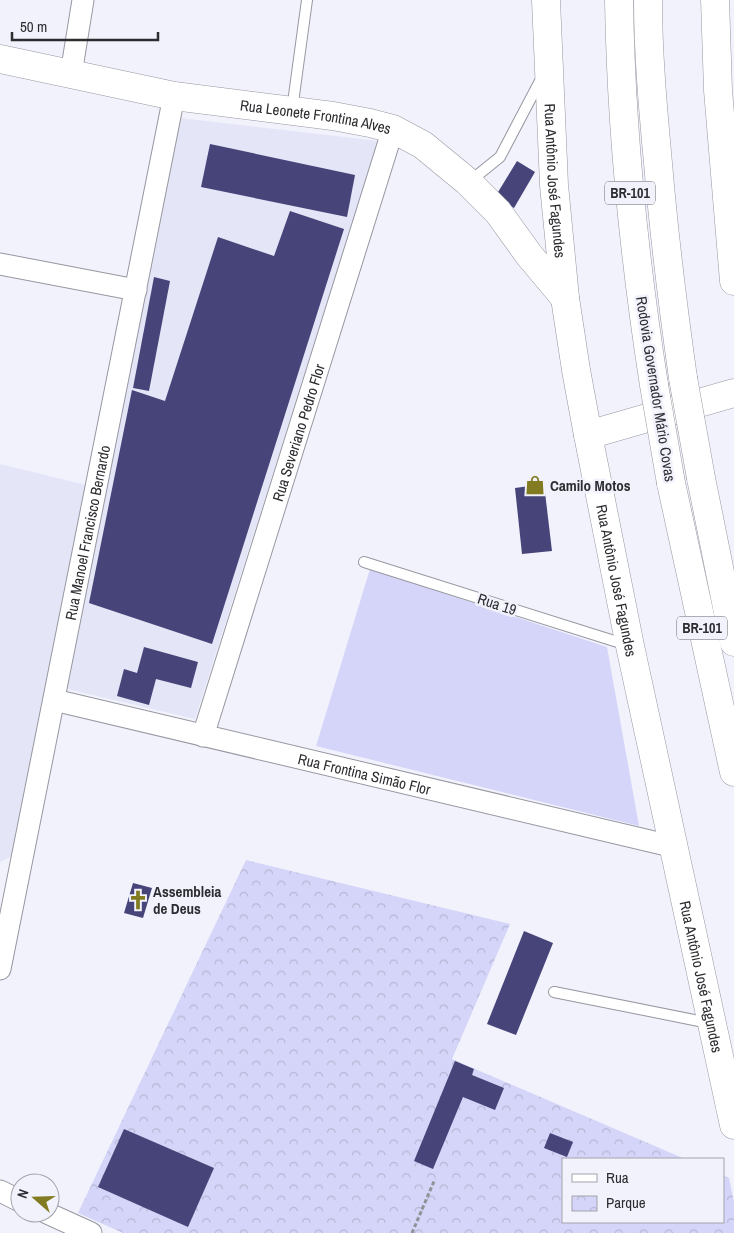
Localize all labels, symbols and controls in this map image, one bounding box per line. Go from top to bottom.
scale bar [12,10,159,42]
text: 50 m [20,16,47,37]
street label: Rua Leonete Frontina Alves [239,94,393,139]
street label: Rua Antônio José Fagundes [540,103,572,259]
road number: BR-101 [605,182,655,204]
street label: Rodovia Governador Mário Covas [631,295,681,483]
street label: Rua Severiano Pedro Flor [267,361,329,504]
street label: Rua Manoel Francisco Bernardo [59,443,115,622]
shop icon: Camilo Motos [524,474,546,496]
place label: Camilo Motos [550,475,631,496]
street label: Rua Antônio José Fagundes [592,503,643,659]
street label: Rua 19 [475,588,519,620]
road number: BR-101 [677,616,727,640]
street label: Rua Frontina Simão Flor [296,748,433,799]
place label: Assembleia de Deus [153,881,222,919]
church icon: Assembleia de Deus [127,889,149,911]
street label: Rua Antônio José Fagundes [675,899,728,1054]
legend [562,1158,724,1223]
text: Rua [606,1167,629,1188]
north arrow [10,1173,60,1223]
text: N [13,1187,33,1201]
text: Parque [606,1192,646,1213]

